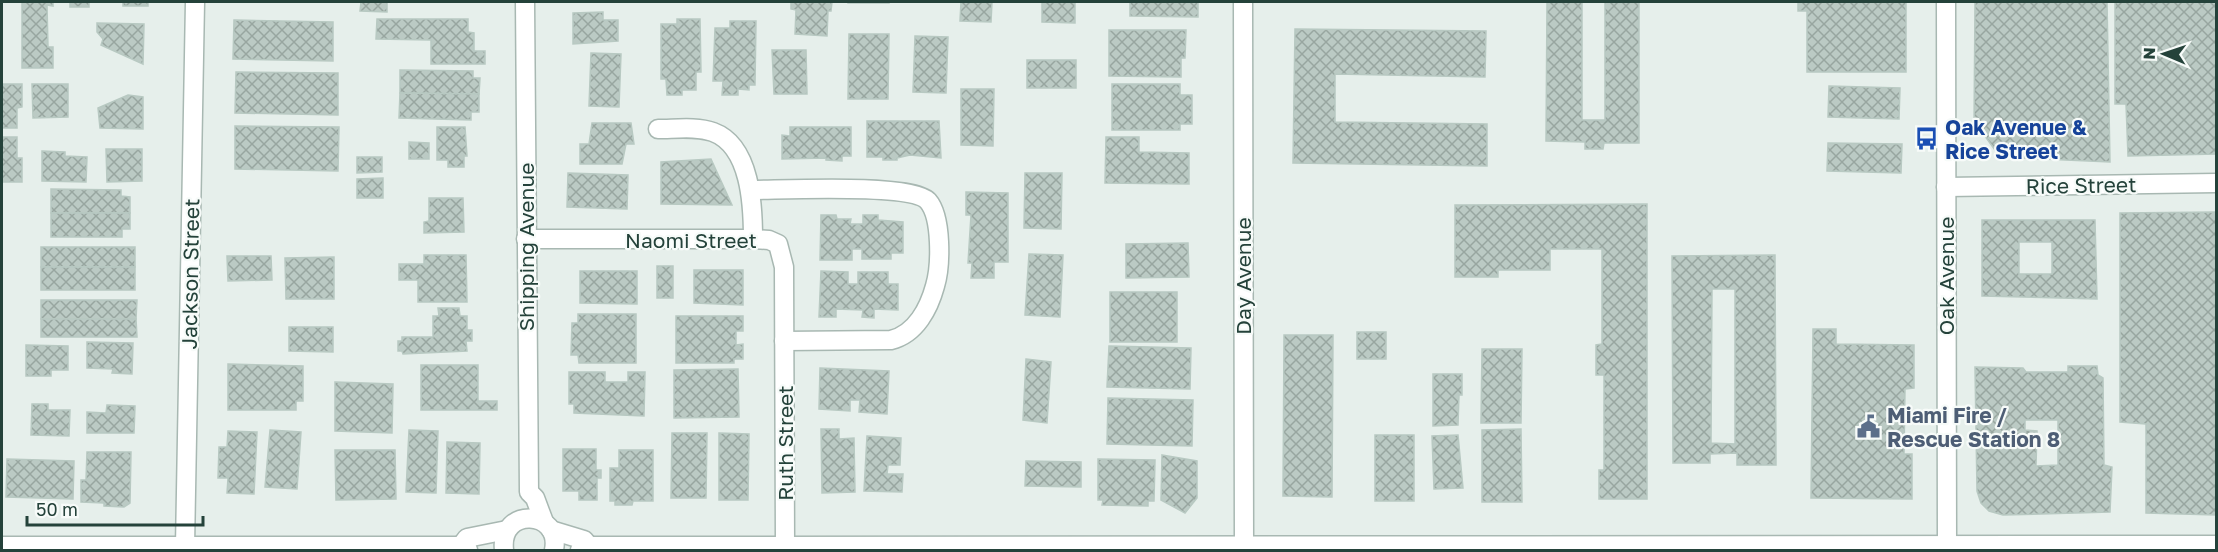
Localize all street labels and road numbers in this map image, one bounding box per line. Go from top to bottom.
street label: Shipping Avenue [513,163,539,331]
street label: Rice Street [2025,171,2137,199]
street label: Jackson Street [176,198,204,350]
street label: Day Avenue [1230,217,1256,335]
street label: Oak Avenue [1933,217,1959,335]
street label: Naomi Street [625,227,757,253]
street label: Ruth Street [772,385,798,501]

